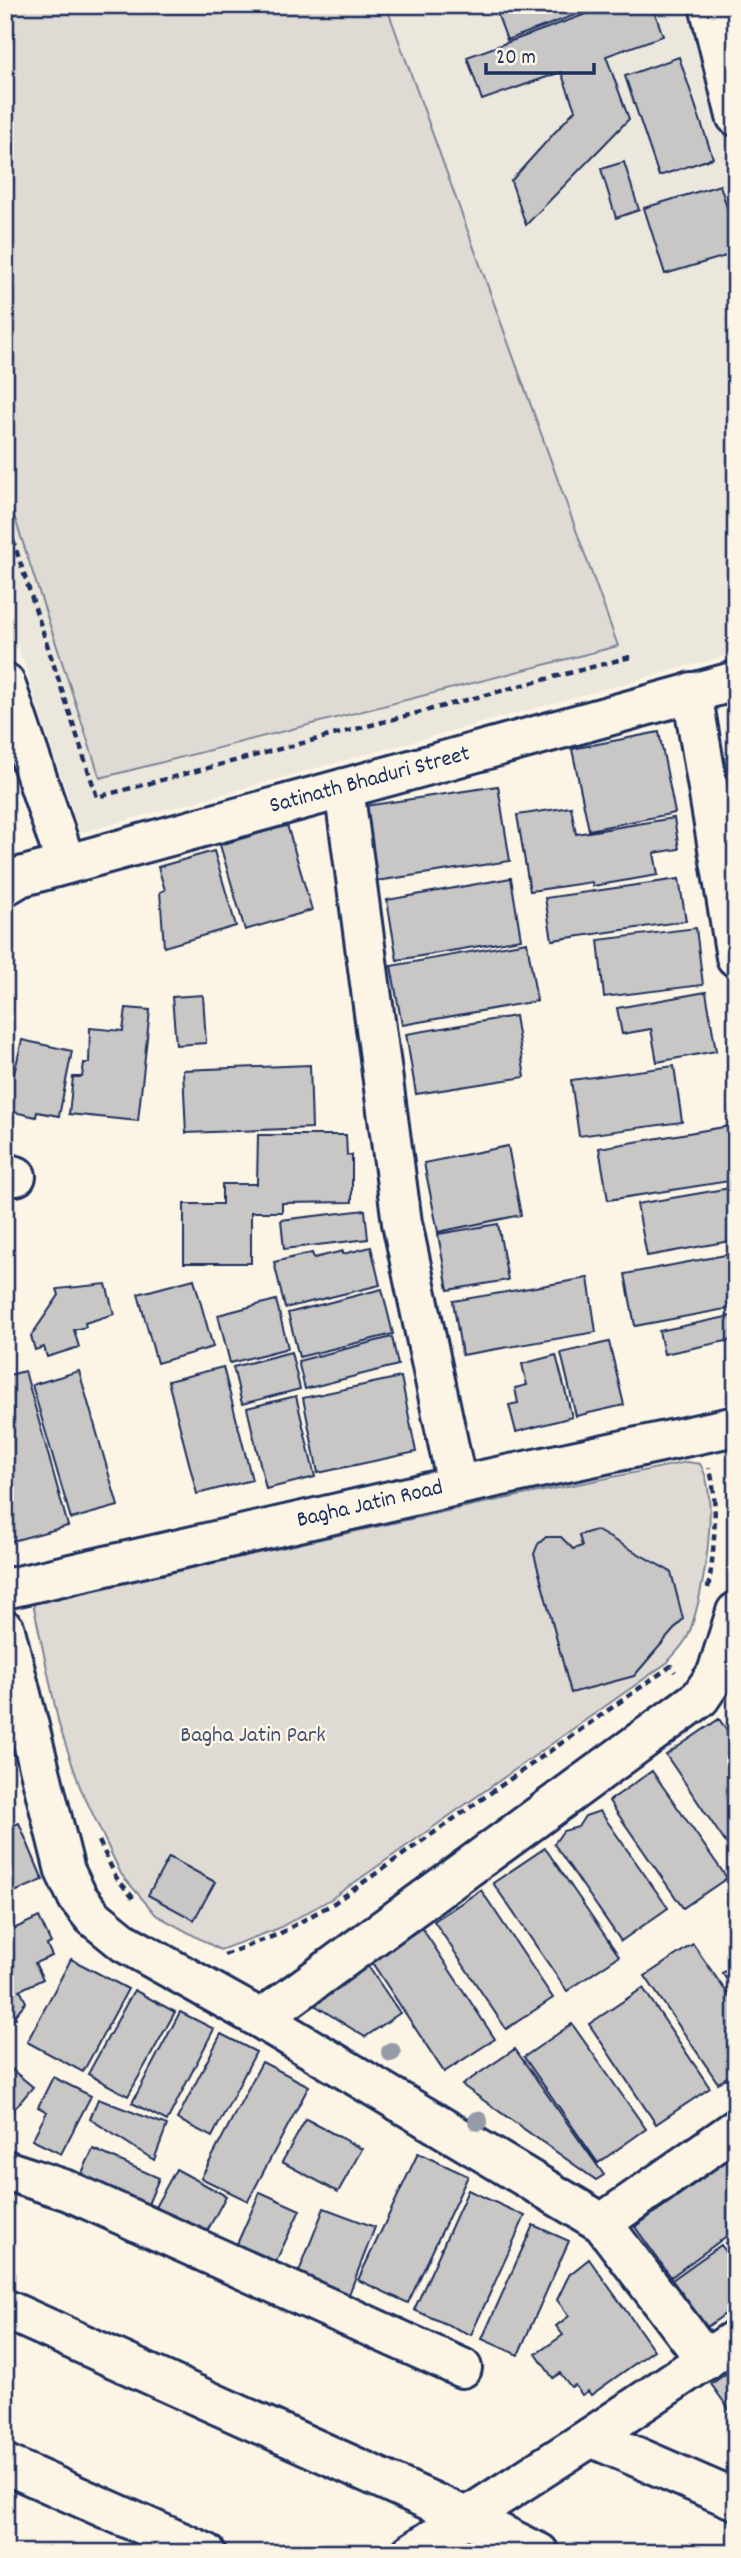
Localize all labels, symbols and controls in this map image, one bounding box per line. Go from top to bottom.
scale bar [486,32,594,76]
text: 20 m [496,44,536,74]
street label: Satinath Bhaduri Street [266,738,474,824]
street label: Bagha Jatin Road [294,1472,446,1538]
park label: Bagha Jatin Park [180,1720,326,1753]

